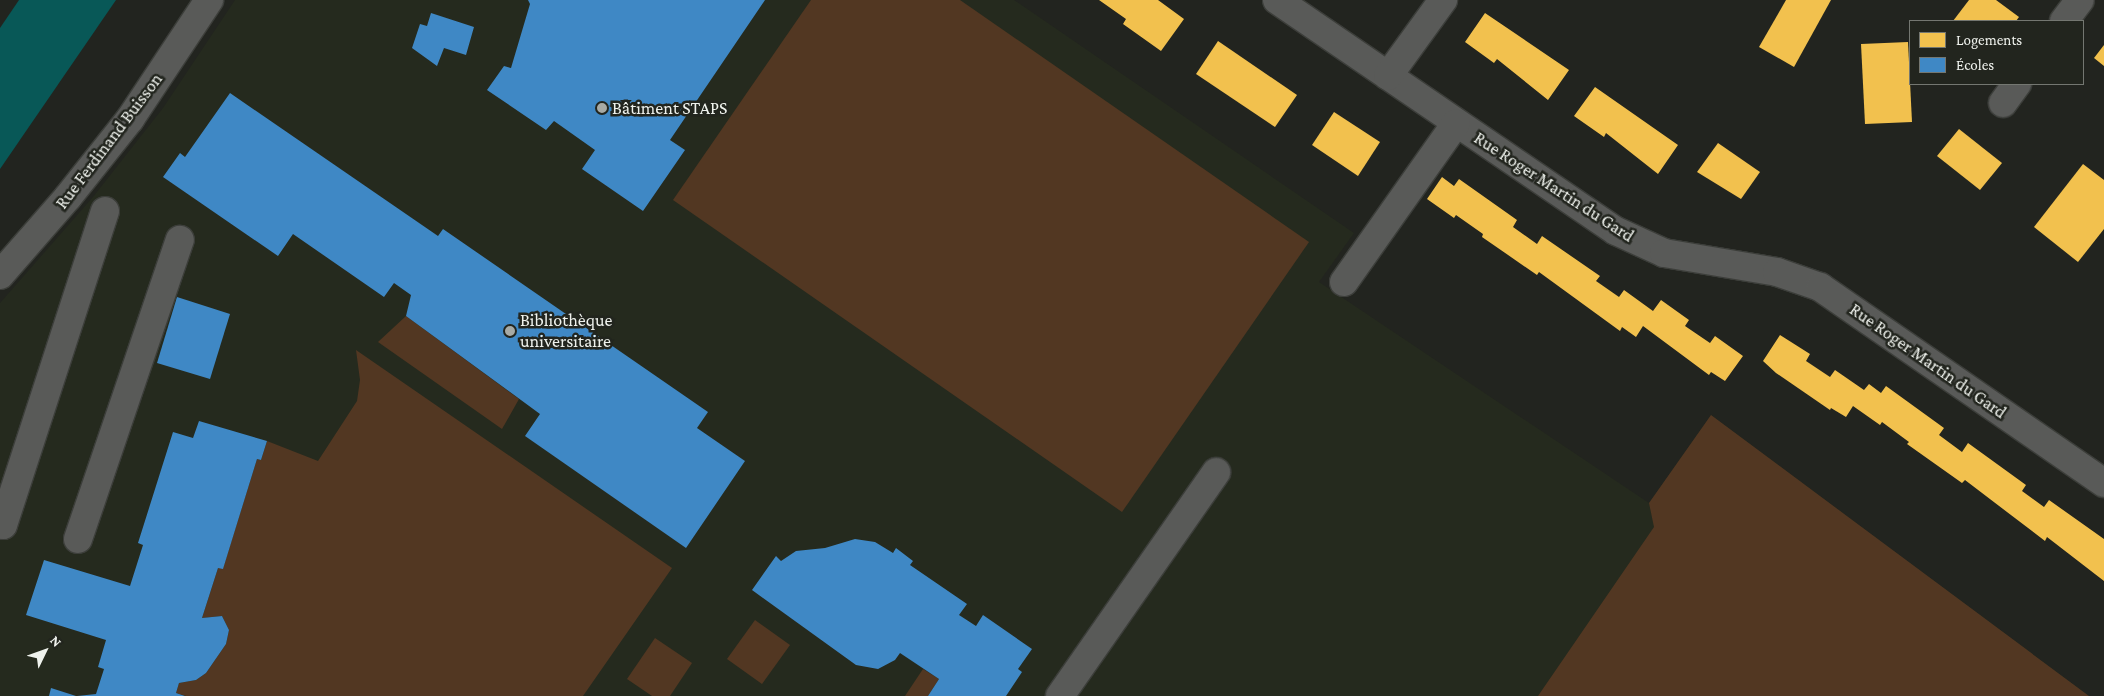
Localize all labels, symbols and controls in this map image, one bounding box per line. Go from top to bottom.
legend [1909,20,2084,85]
text: Logements [1956,32,2022,48]
text: Écoles [1956,57,1994,73]
street label: Rue Ferdinand Buisson [51,69,167,213]
place label: Bâtiment STAPS [612,97,727,119]
marker: Bâtiment STAPS [596,102,608,114]
street label: Rue Roger Martin du Gard [1470,127,1638,247]
street label: Rue Roger Martin du Gard [1845,299,2011,423]
place label: Bibliothèque universitaire [520,310,612,352]
marker: Bibliothèque universitaire [504,325,516,337]
north arrow [20,626,70,676]
text: N [47,632,65,650]

